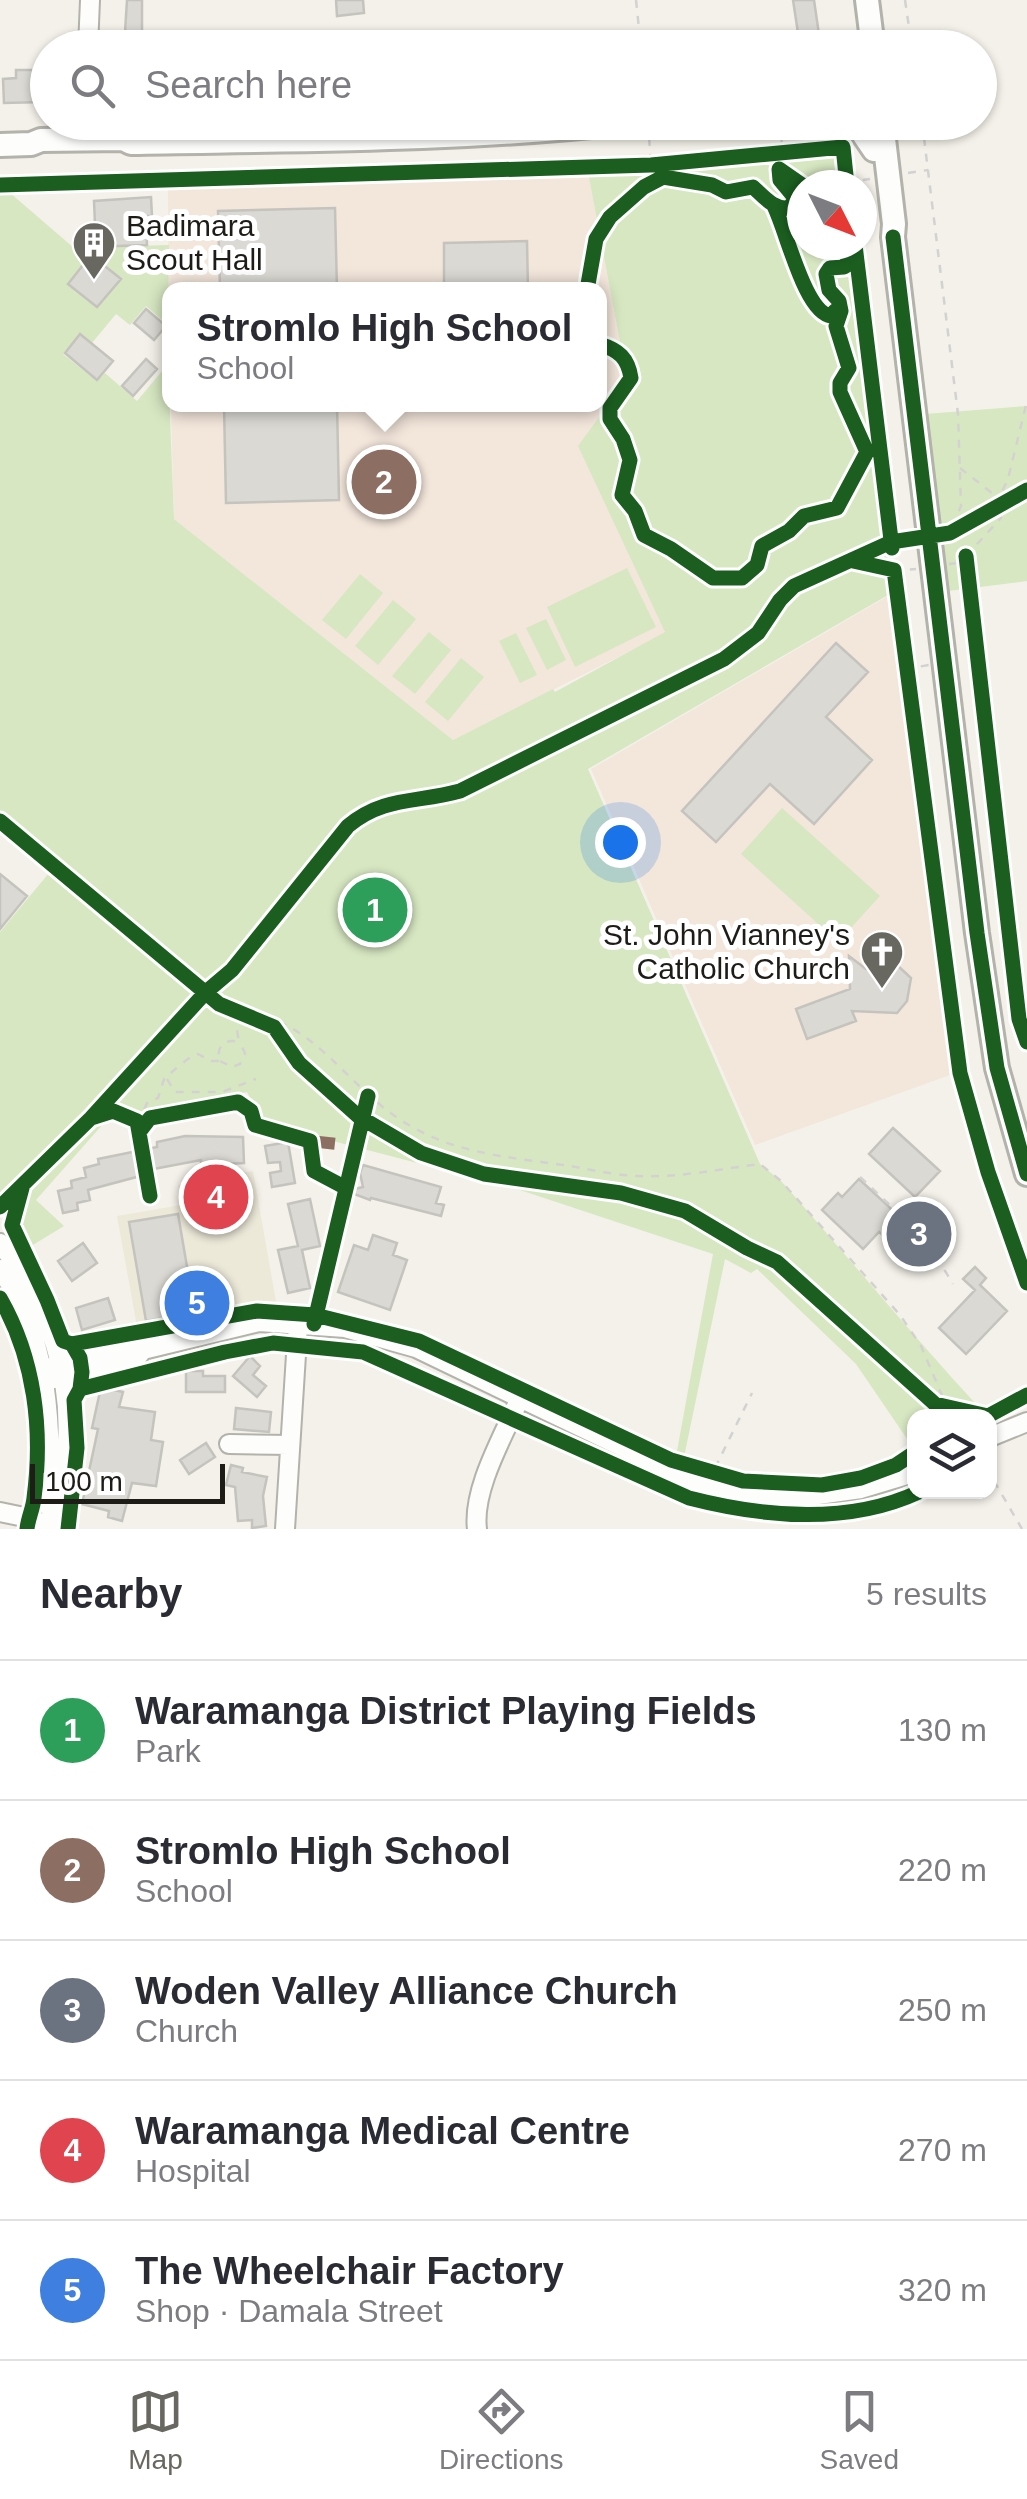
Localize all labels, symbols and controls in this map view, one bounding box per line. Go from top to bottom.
search box [30,30,997,140]
icon: search [65,58,120,113]
text: Search here [145,64,352,106]
north arrow [787,170,877,260]
place label: Badimara Scout Hall [126,209,263,276]
building icon: Badimara Scout Hall [71,220,117,281]
popup [162,282,607,412]
text: Stromlo High School [197,307,572,349]
text: School [197,350,294,386]
pin: 2 [352,444,416,520]
your location [595,817,646,868]
pin: 1 [342,872,408,948]
place label: St. John Vianney's Catholic Church [603,918,850,985]
church icon: St. John Vianney's Catholic Church [859,929,905,990]
pin: 4 [184,1160,248,1234]
pin: 3 [886,1196,952,1272]
pin: 5 [164,1266,230,1340]
map controls [907,1409,997,1499]
button: layers [907,1409,997,1499]
scale bar [30,1459,225,1504]
text: 100 m [45,1466,123,1497]
text: Nearby [40,1570,182,1617]
text: 5 results [866,1576,987,1612]
text: Waramanga District Playing Fields [135,1690,757,1732]
text: 1 [64,1712,81,1748]
text: 130 m [898,1712,987,1748]
text: Park [135,1733,201,1769]
text: Stromlo High School [135,1830,511,1872]
text: 2 [64,1852,81,1888]
text: 220 m [898,1852,987,1888]
text: School [135,1873,233,1909]
text: Woden Valley Alliance Church [135,1970,678,2012]
text: 3 [64,1992,81,2028]
text: 250 m [898,1992,987,2028]
text: Church [135,2013,238,2049]
text: Waramanga Medical Centre [135,2110,630,2152]
text: 4 [64,2132,81,2168]
text: 270 m [898,2132,987,2168]
text: Hospital [135,2153,251,2189]
text: The Wheelchair Factory [135,2250,564,2292]
text: 5 [64,2272,81,2308]
text: 320 m [898,2272,987,2308]
text: Shop · Damala Street [135,2293,443,2329]
tab: Map [128,2384,183,2476]
tab: Directions [439,2384,564,2476]
tab: Saved [820,2384,899,2476]

